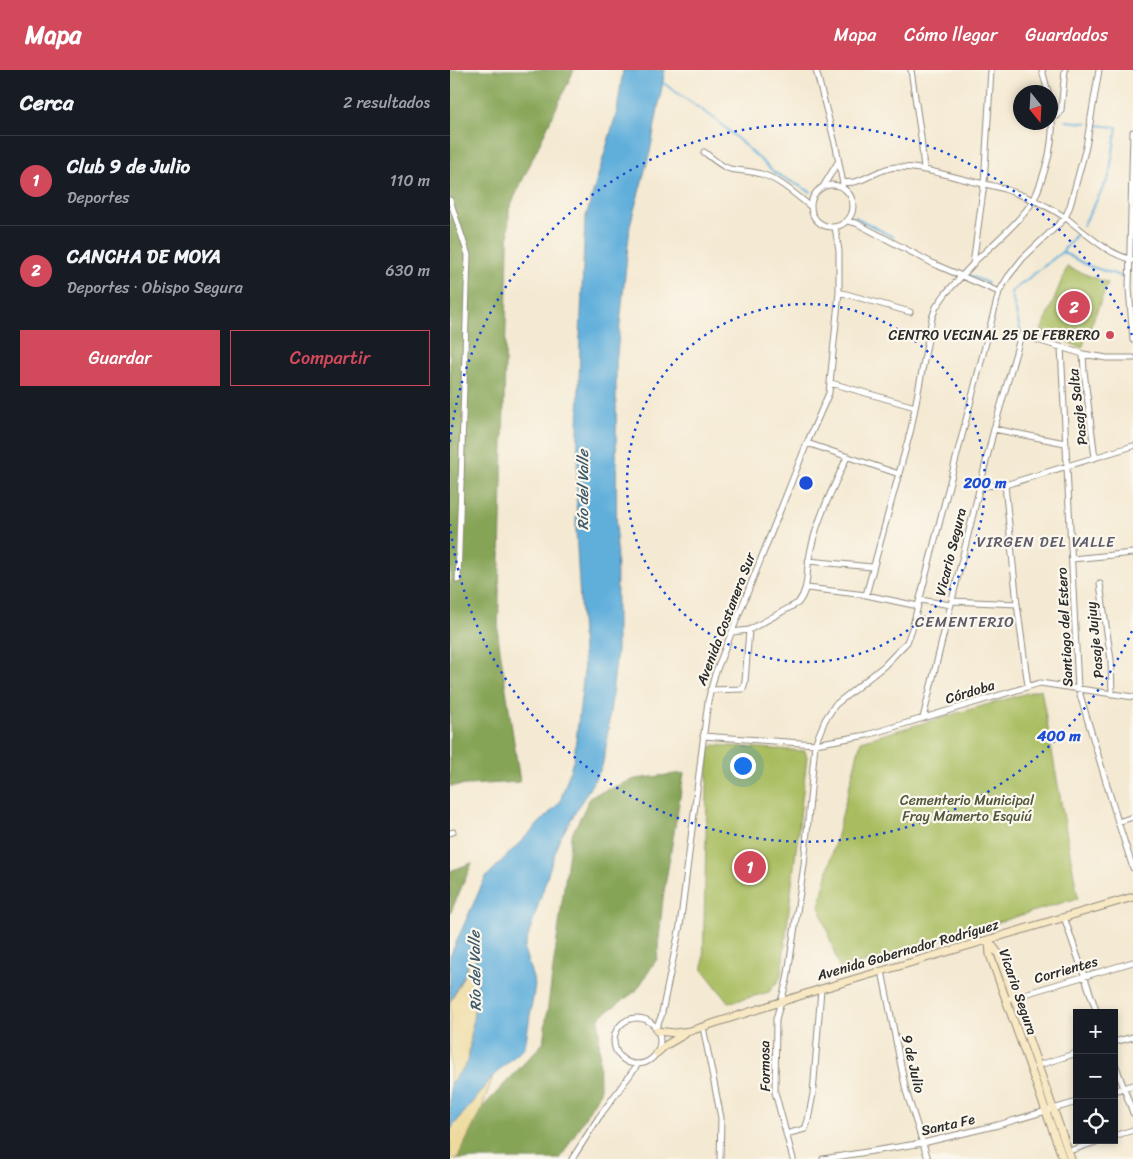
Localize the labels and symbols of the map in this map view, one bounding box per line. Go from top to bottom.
north arrow [1013,85,1058,130]
pin: 2 [1058,288,1090,326]
place label: CENTRO VECINAL 25 DE FEBRERO [888,323,1100,348]
marker: CENTRO VECINAL 25 DE FEBRERO [1104,329,1116,341]
street label: Pasaje Salta [1061,366,1095,447]
water label: Río del Valle [570,449,596,530]
text: 200 m [962,470,1007,496]
centre of rings [797,474,815,492]
street label: Vicario Segura [928,505,974,599]
district label: VIRGEN DEL VALLE [977,529,1116,555]
street label: Avenida Costanera Sur [689,548,763,690]
street label: Santiago del Estero [1049,567,1081,687]
street label: Pasaje Jujuy [1078,600,1111,680]
district label: CEMENTERIO [915,609,1015,635]
street label: Córdoba [942,672,999,711]
text: 400 m [1036,723,1081,749]
your location [730,753,756,779]
park label: Cementerio Municipal Fray Mamerto Esquiú [900,788,1035,829]
pin: 1 [734,848,766,886]
street label: Avenida Gobernador Rodríguez [813,912,1002,988]
water label: Río del Valle [461,929,489,1011]
street label: Vicario Segura [992,945,1044,1039]
street label: Corrientes [1031,949,1101,991]
street label: 9 de Julio [894,1032,932,1096]
street label: Formosa [752,1040,778,1092]
street label: Santa Fe [919,1107,978,1143]

